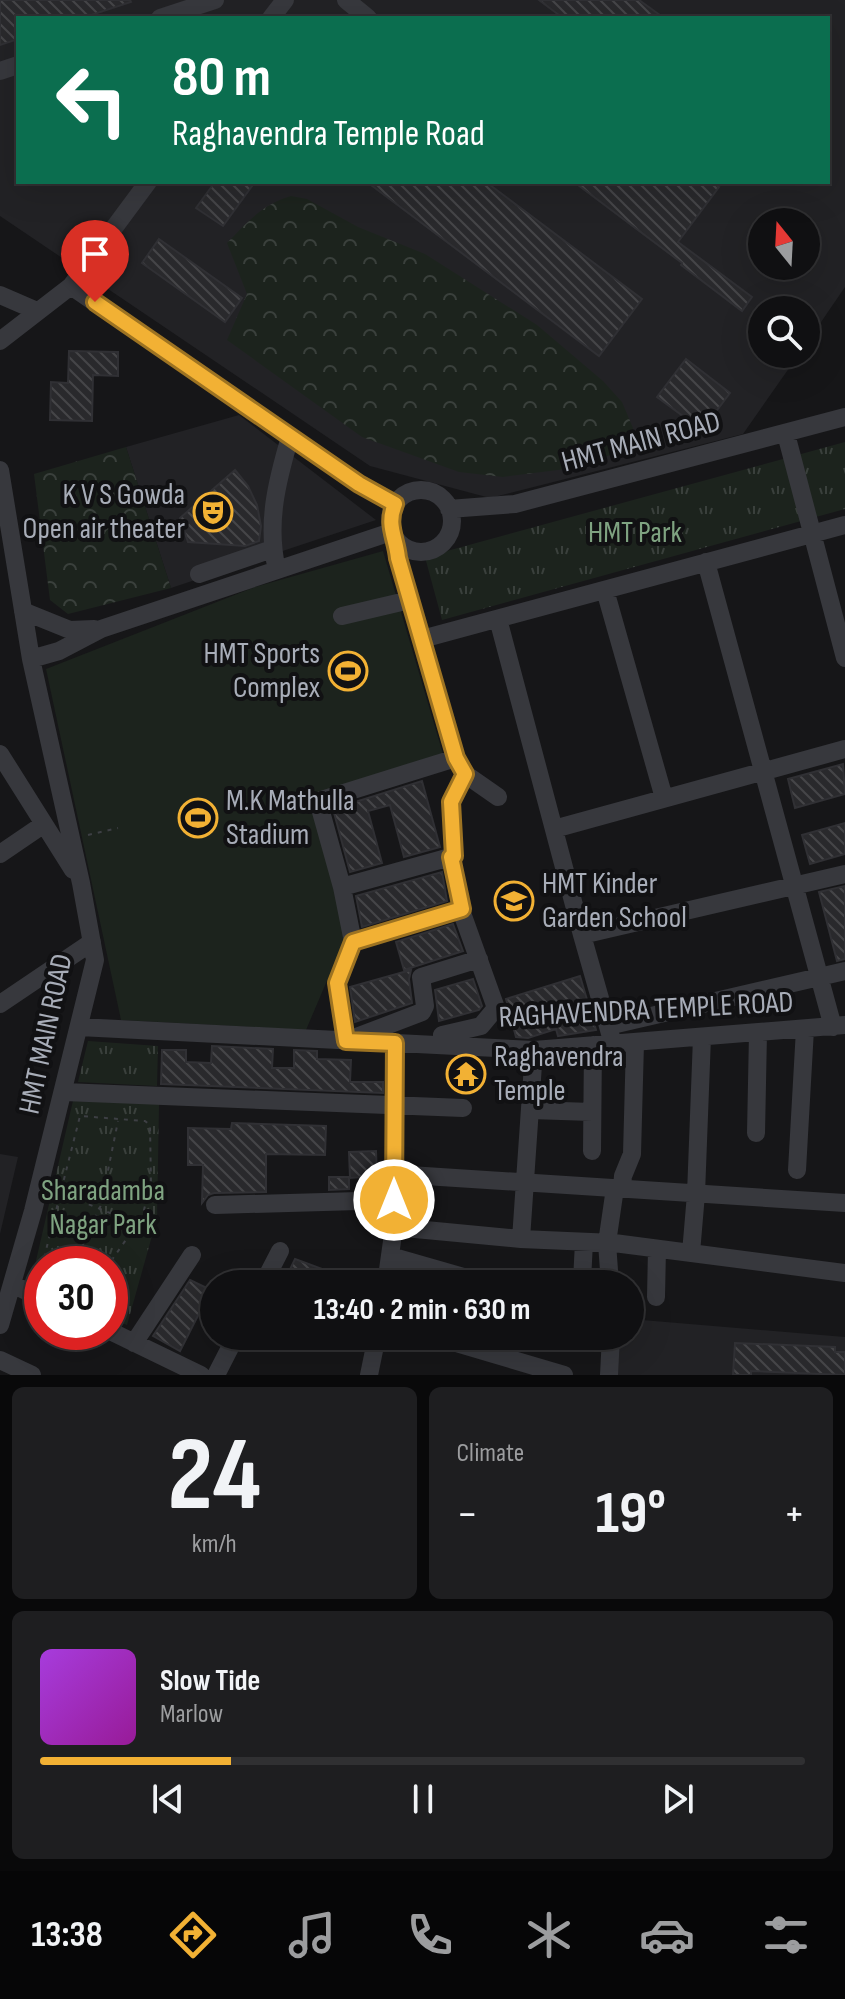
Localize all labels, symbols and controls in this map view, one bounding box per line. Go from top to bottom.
text: 80 m [172,45,271,112]
icon: left [40,48,144,152]
text: Raghavendra Temple Road [172,113,485,156]
north arrow [748,208,820,280]
map controls [748,208,820,368]
pin [61,220,129,302]
icon: arrive [73,232,117,276]
button: search [748,296,820,368]
street label: HMT MAIN ROAD [558,404,724,480]
place label: K V S Gowda Open air theater [23,477,185,547]
theatre icon: K V S Gowda Open air theater [192,491,234,533]
park label: HMT Park [588,515,682,551]
place label: HMT Sports Complex [204,636,320,706]
sports icon: HMT Sports Complex [327,650,369,692]
place label: M.K Mathulla Stadium [226,783,355,853]
sports icon: M.K Mathulla Stadium [177,797,219,839]
place label: HMT Kinder Garden School [542,866,687,936]
school or university icon: HMT Kinder Garden School [493,880,535,922]
street label: HMT MAIN ROAD [11,951,81,1117]
street label: RAGHAVENDRA TEMPLE ROAD [498,984,794,1036]
place label: Raghavendra Temple [494,1039,624,1109]
temple icon: Raghavendra Temple [445,1053,487,1095]
position arrow [352,1158,436,1242]
park label: Sharadamba Nagar Park [41,1173,165,1243]
speed limit sign: 30 [24,1246,128,1350]
text: 13:40 · 2 min · 630 m [314,1292,530,1328]
text: 24 [167,1414,261,1539]
text: Climate [457,1438,524,1469]
text: 19° [595,1478,666,1550]
text: − [457,1488,478,1541]
text: + [783,1488,805,1541]
text: km/h [192,1529,237,1560]
text: Slow Tide [160,1663,260,1699]
text: Marlow [160,1699,223,1730]
icon: previous [146,1777,190,1821]
icon: pause [401,1777,445,1821]
icon: next [656,1777,700,1821]
icon: directions [165,1907,221,1963]
icon: music [284,1907,340,1963]
icon: phone [402,1907,458,1963]
icon: climate [521,1907,577,1963]
icon: car [639,1907,695,1963]
icon: filters [758,1907,814,1963]
text: 13:38 [31,1914,103,1957]

